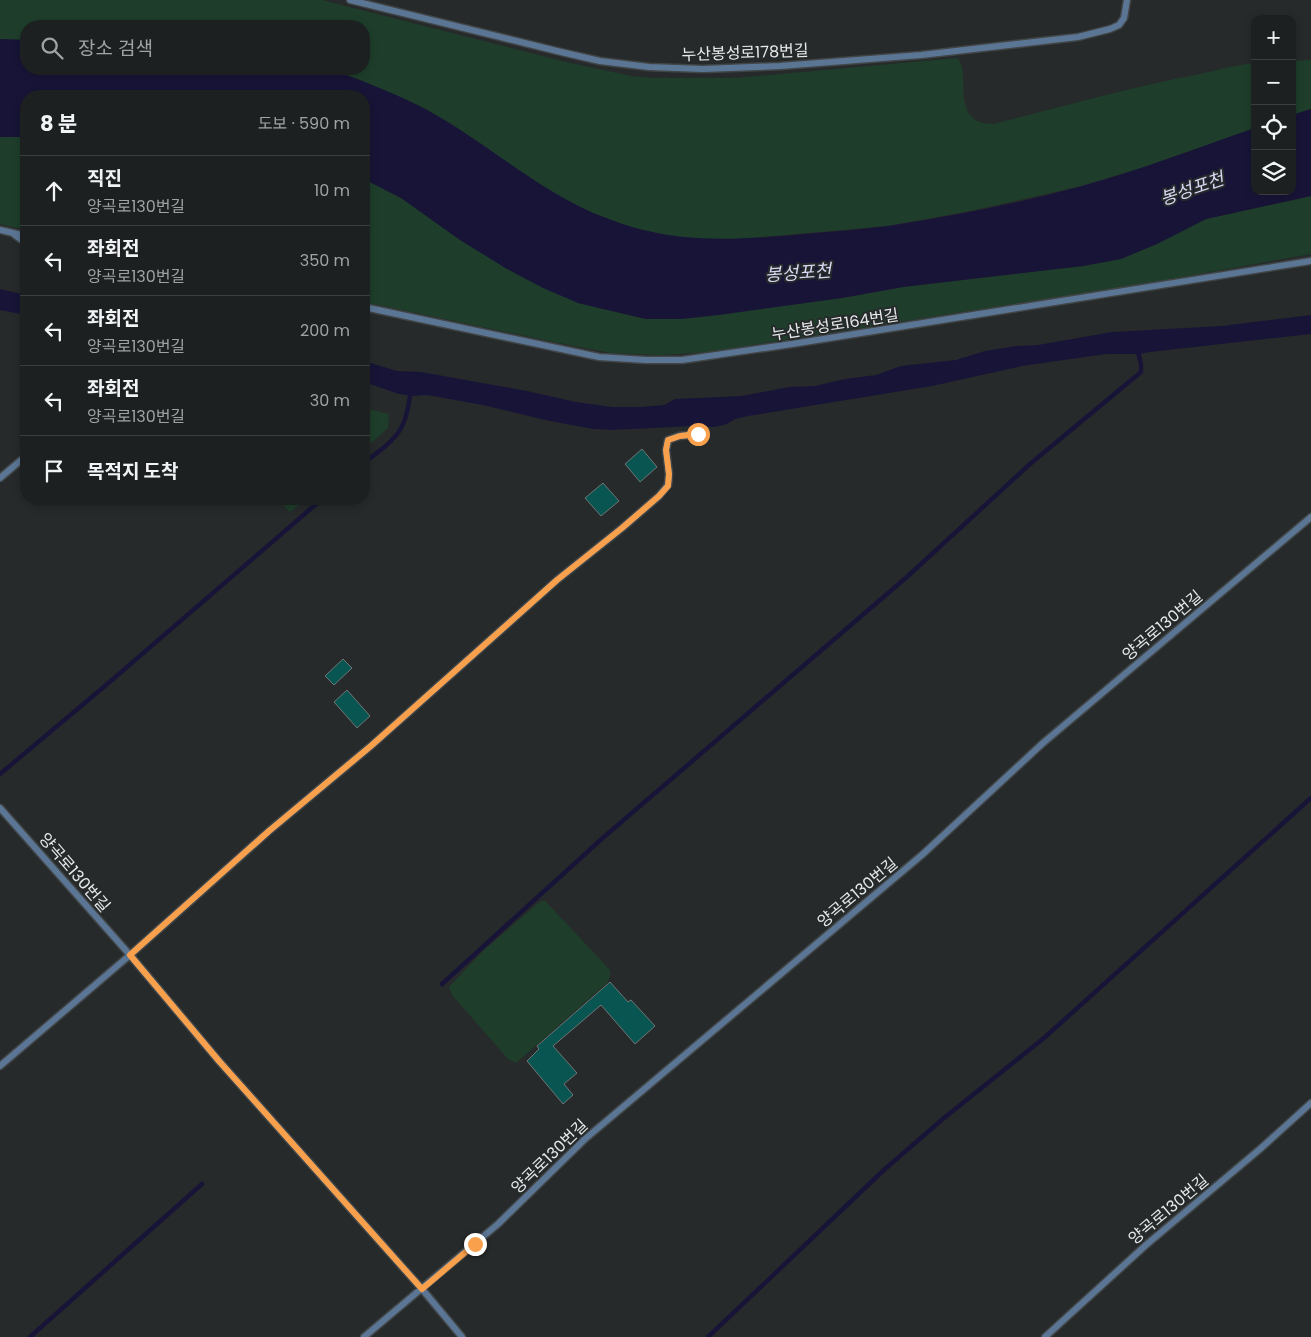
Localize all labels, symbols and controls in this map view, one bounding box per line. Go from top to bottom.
map controls [1251,15,1296,195]
button: + [1251,15,1296,60]
search box [20,20,370,75]
icon: search [38,34,66,62]
text: 장소 검색 [78,35,153,62]
street label: 누산봉성로178번길 [681,39,809,66]
button: − [1251,60,1296,105]
button: locate [1251,105,1296,150]
text: 8 분 [40,109,77,138]
text: 도보 · 590 m [258,112,350,135]
button: layers [1251,150,1296,195]
text: 직진 [87,165,122,192]
water label: 봉성포천 [1156,165,1230,211]
icon: ahead [40,177,68,205]
text: 10 m [314,179,350,202]
text: 양곡로130번길 [87,195,185,218]
text: 좌회전 [87,235,139,262]
icon: left [40,247,68,275]
text: 350 m [300,249,350,272]
water label: 봉성포천 [764,258,834,287]
text: 양곡로130번길 [87,265,185,288]
street label: 누산봉성로164번길 [770,303,900,346]
text: 좌회전 [87,305,139,332]
icon: left [40,317,68,345]
text: 200 m [300,319,350,342]
text: 양곡로130번길 [87,335,185,358]
text: 좌회전 [87,375,139,402]
icon: left [40,387,68,415]
text: 30 m [310,389,350,412]
text: 양곡로130번길 [87,405,185,428]
route start [687,423,710,446]
icon: arrive [40,457,68,485]
text: 목적지 도착 [87,458,178,485]
street label: 양곡로130번길 [1117,585,1207,666]
street label: 양곡로130번길 [34,828,116,917]
street label: 양곡로130번길 [812,852,902,933]
street label: 양곡로130번길 [506,1114,593,1199]
street label: 양곡로130번길 [1123,1169,1213,1250]
route end [464,1233,487,1256]

